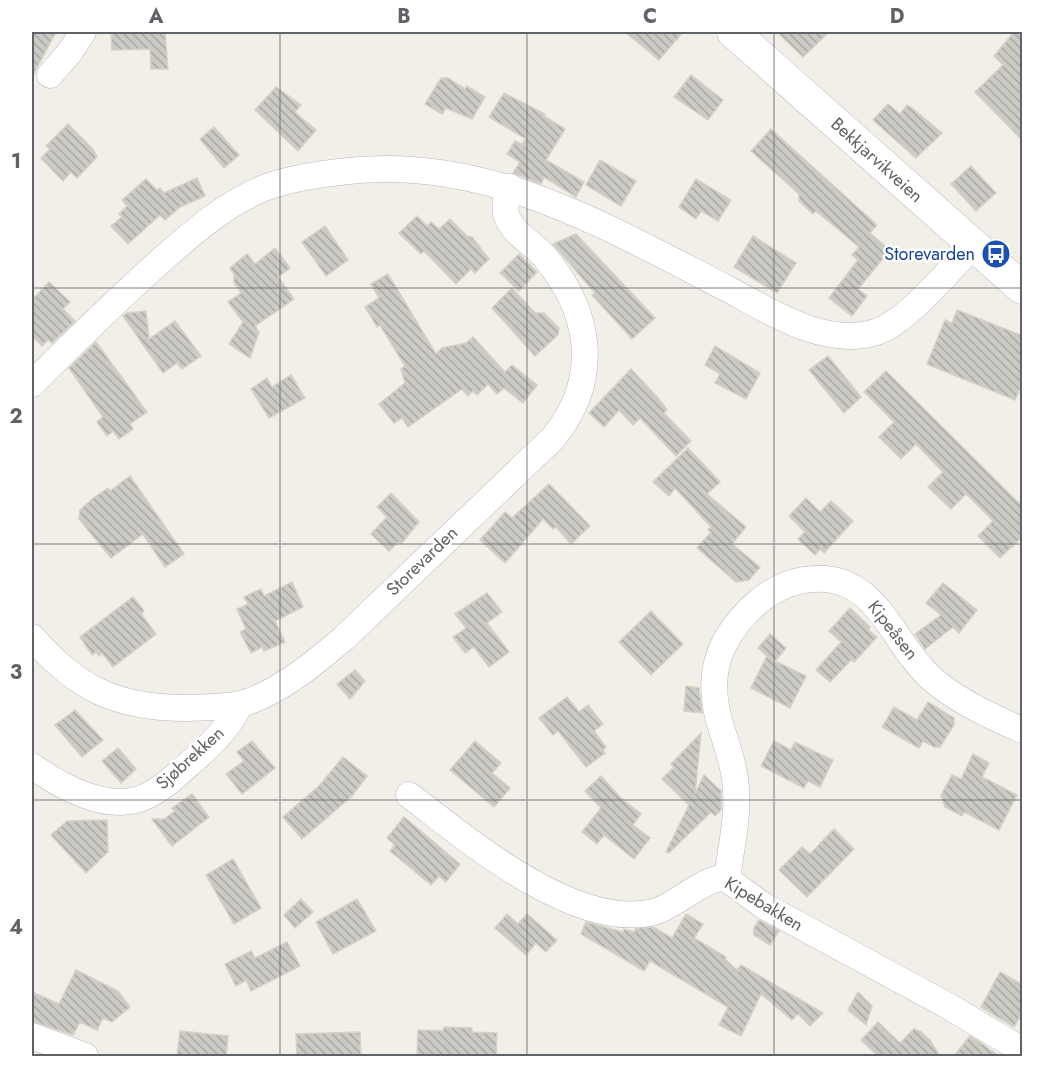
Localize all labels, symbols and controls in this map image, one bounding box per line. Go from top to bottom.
text: A [148,2,164,31]
text: B [397,2,411,31]
text: C [643,2,657,31]
text: D [890,2,904,31]
street label: Bekkjarvikveien [825,111,929,209]
text: 1 [11,147,21,176]
bus stop icon: Storevarden [980,238,1012,270]
place label: Storevarden [884,241,975,267]
text: 2 [9,402,23,431]
street label: Storevarden [380,520,464,602]
street label: Kipeåsen [861,595,925,665]
text: 3 [10,658,22,687]
street label: Sjøbrekken [150,720,230,796]
street label: Kipebakken [720,870,808,938]
text: 4 [9,913,23,942]

